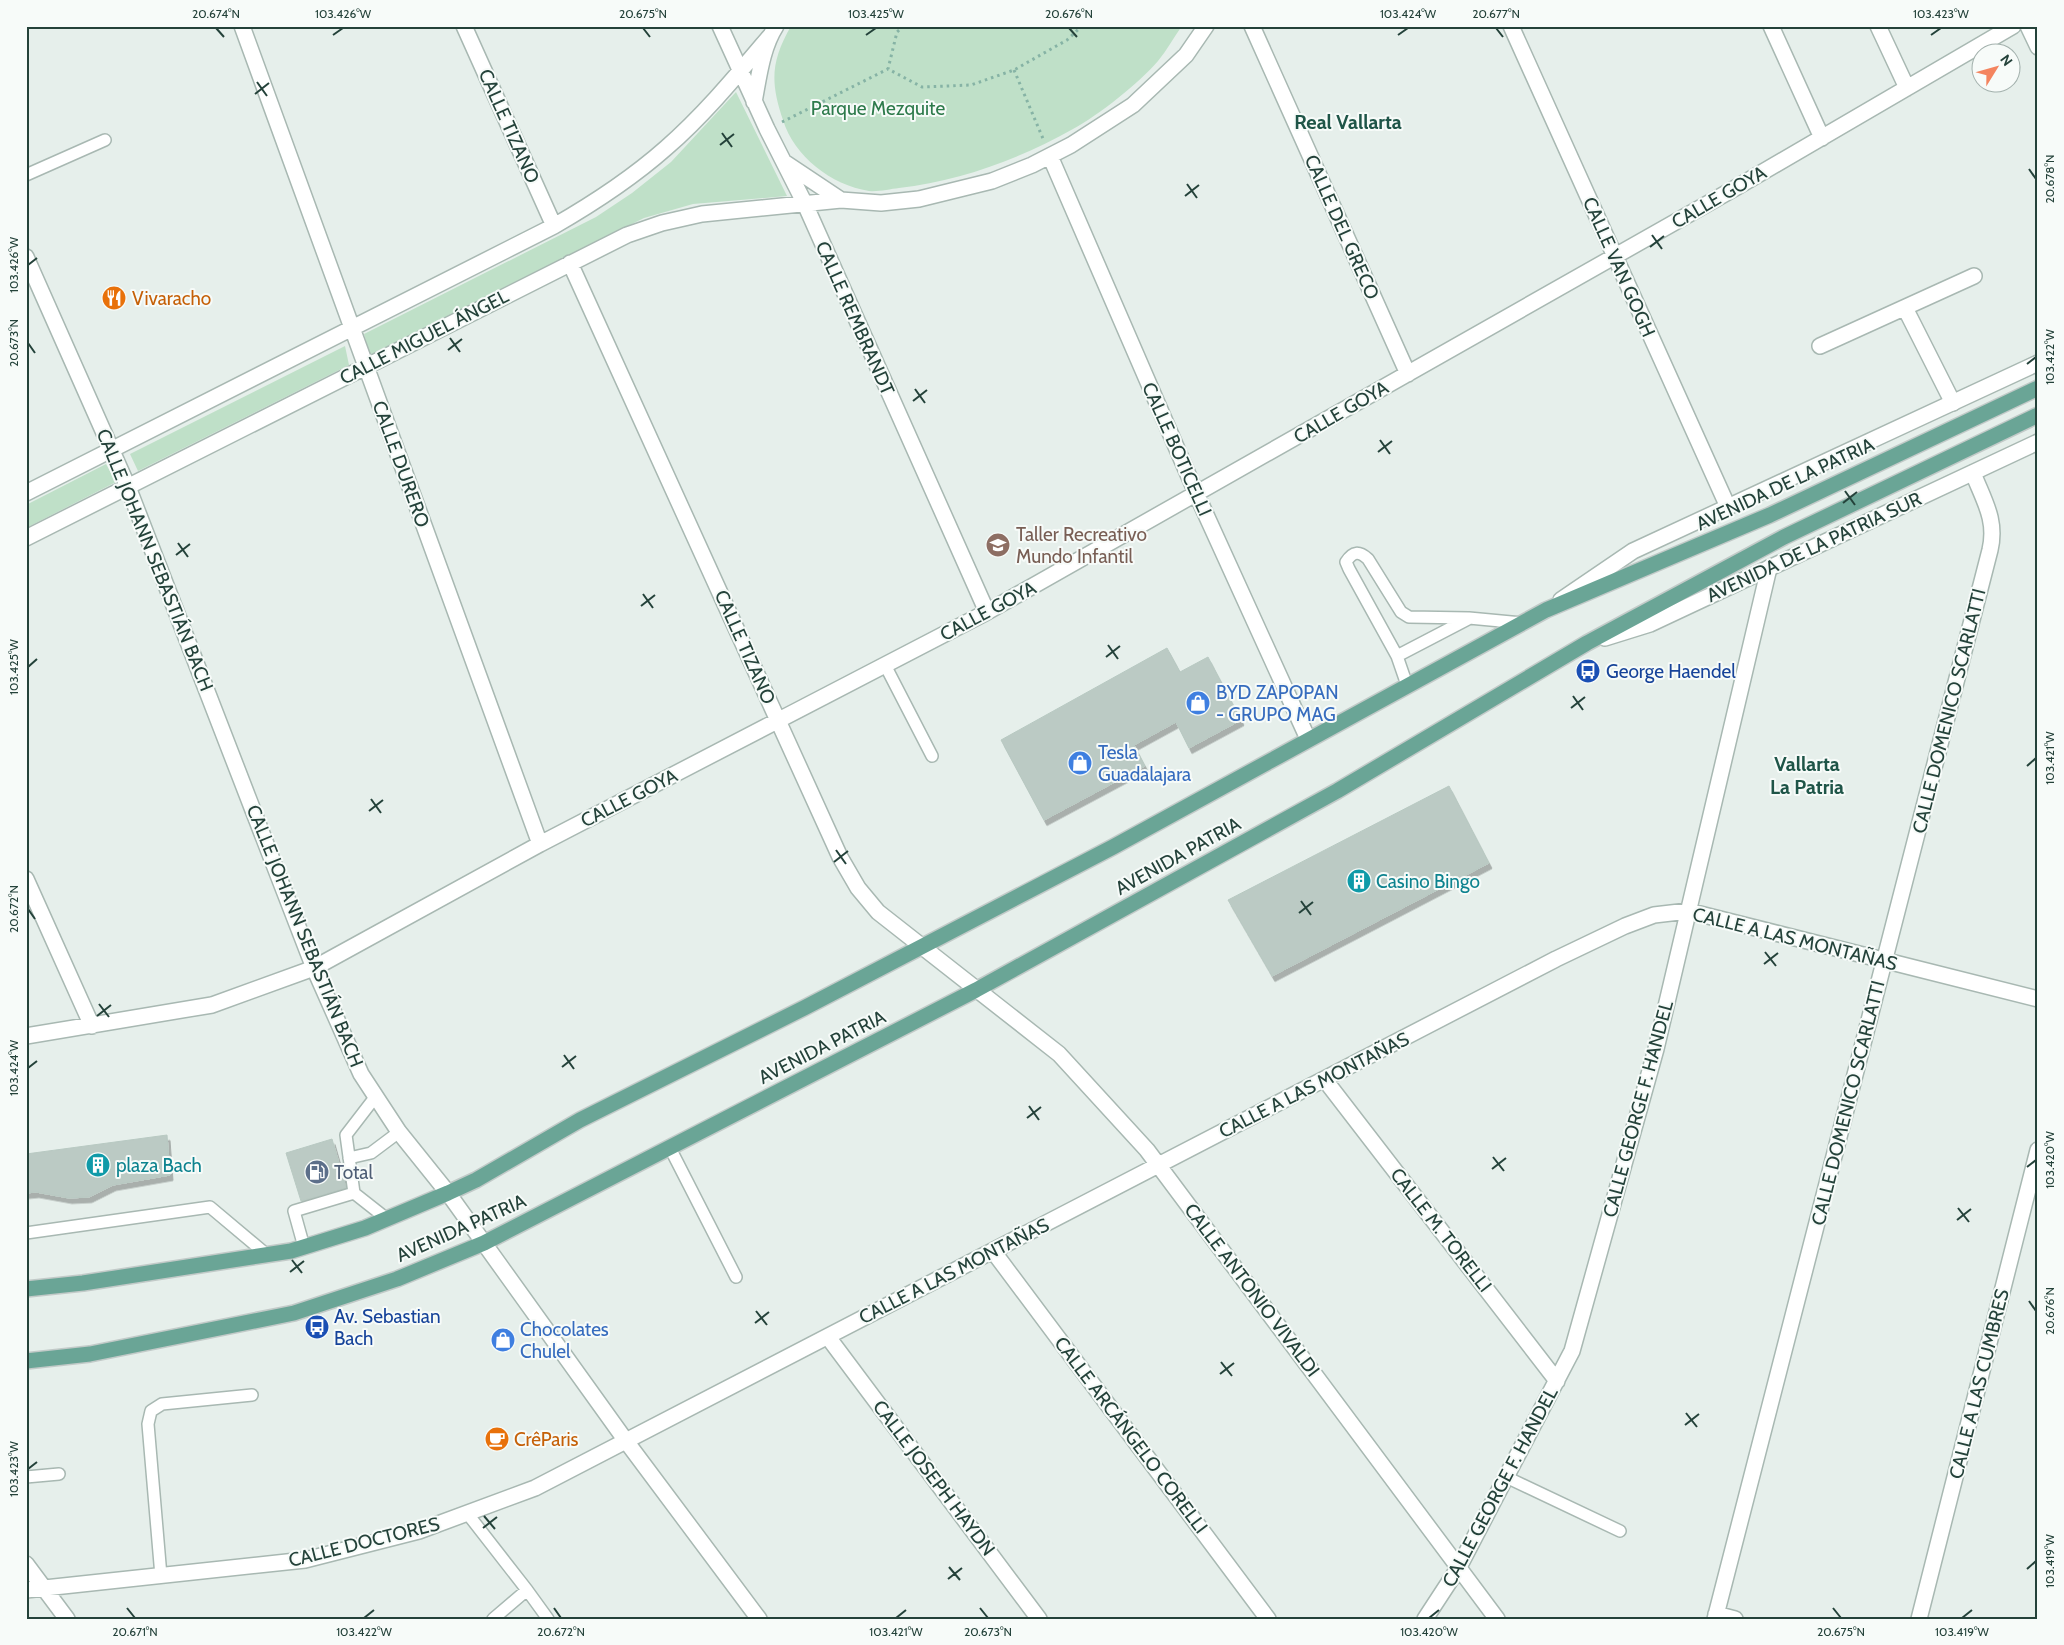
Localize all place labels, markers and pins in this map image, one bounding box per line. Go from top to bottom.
restaurant icon: Vivaracho [101,285,127,311]
place label: Vivaracho [132,287,211,310]
place label: Taller Recreativo Mundo Infantil [1016,523,1147,568]
school or university icon: Taller Recreativo Mundo Infantil [985,532,1011,558]
bus stop icon: George Haendel [1575,658,1601,684]
place label: George Haendel [1606,660,1736,683]
place label: BYD ZAPOPAN - GRUPO MAG [1216,681,1339,726]
shop icon: BYD ZAPOPAN - GRUPO MAG [1185,690,1211,716]
place label: Tesla Guadalajara [1098,741,1191,786]
shop icon: Tesla Guadalajara [1067,750,1093,776]
building icon: Casino Bingo [1346,868,1372,894]
place label: Casino Bingo [1376,870,1480,893]
building icon: plaza Bach [85,1152,111,1178]
place label: plaza Bach [116,1154,202,1177]
fuel station icon: Total [304,1159,330,1185]
place label: Total [334,1161,373,1184]
place label: Av. Sebastian Bach [334,1305,441,1350]
bus stop icon: Av. Sebastian Bach [304,1314,330,1340]
place label: Chocolates Chulel [520,1318,609,1363]
shop icon: Chocolates Chulel [490,1327,516,1353]
cafe icon: CrêParis [484,1426,510,1452]
place label: CrêParis [514,1428,579,1451]

